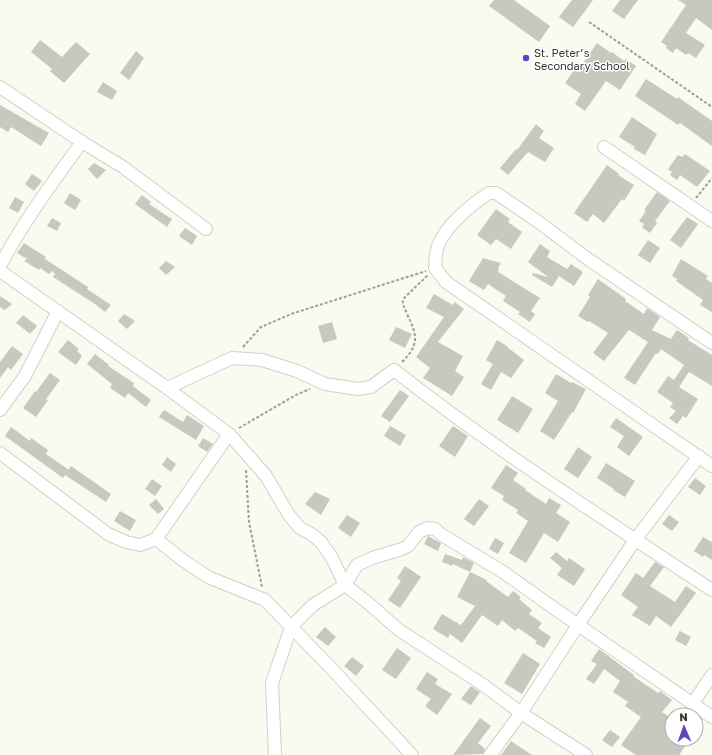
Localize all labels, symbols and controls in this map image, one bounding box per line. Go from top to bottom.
place label: St. Peter’s Secondary School [534,46,630,72]
marker: St. Peter’s Secondary School [521,53,531,63]
north arrow [664,707,704,747]
text: N [679,710,688,723]

